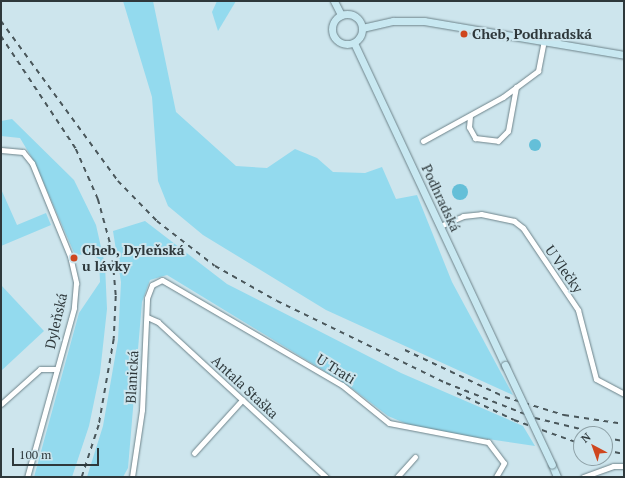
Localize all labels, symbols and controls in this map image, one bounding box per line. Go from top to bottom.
place label: Cheb, Podhradská [472,26,593,42]
marker: Cheb, Podhradská [459,29,469,39]
street label: Podhradská [418,162,464,234]
place label: Cheb, Dyleňská u lávky [82,242,185,274]
street label: U Vlečky [542,242,586,296]
marker: Cheb, Dyleňská u lávky [69,253,79,263]
street label: Dyleňská [41,291,71,351]
street label: Blanická [122,350,142,404]
street label: U Trati [313,351,359,387]
street label: Antala Staška [208,352,282,422]
north arrow [573,426,613,466]
text: N [578,430,594,446]
scale bar [14,440,101,466]
text: 100 m [19,447,51,462]

